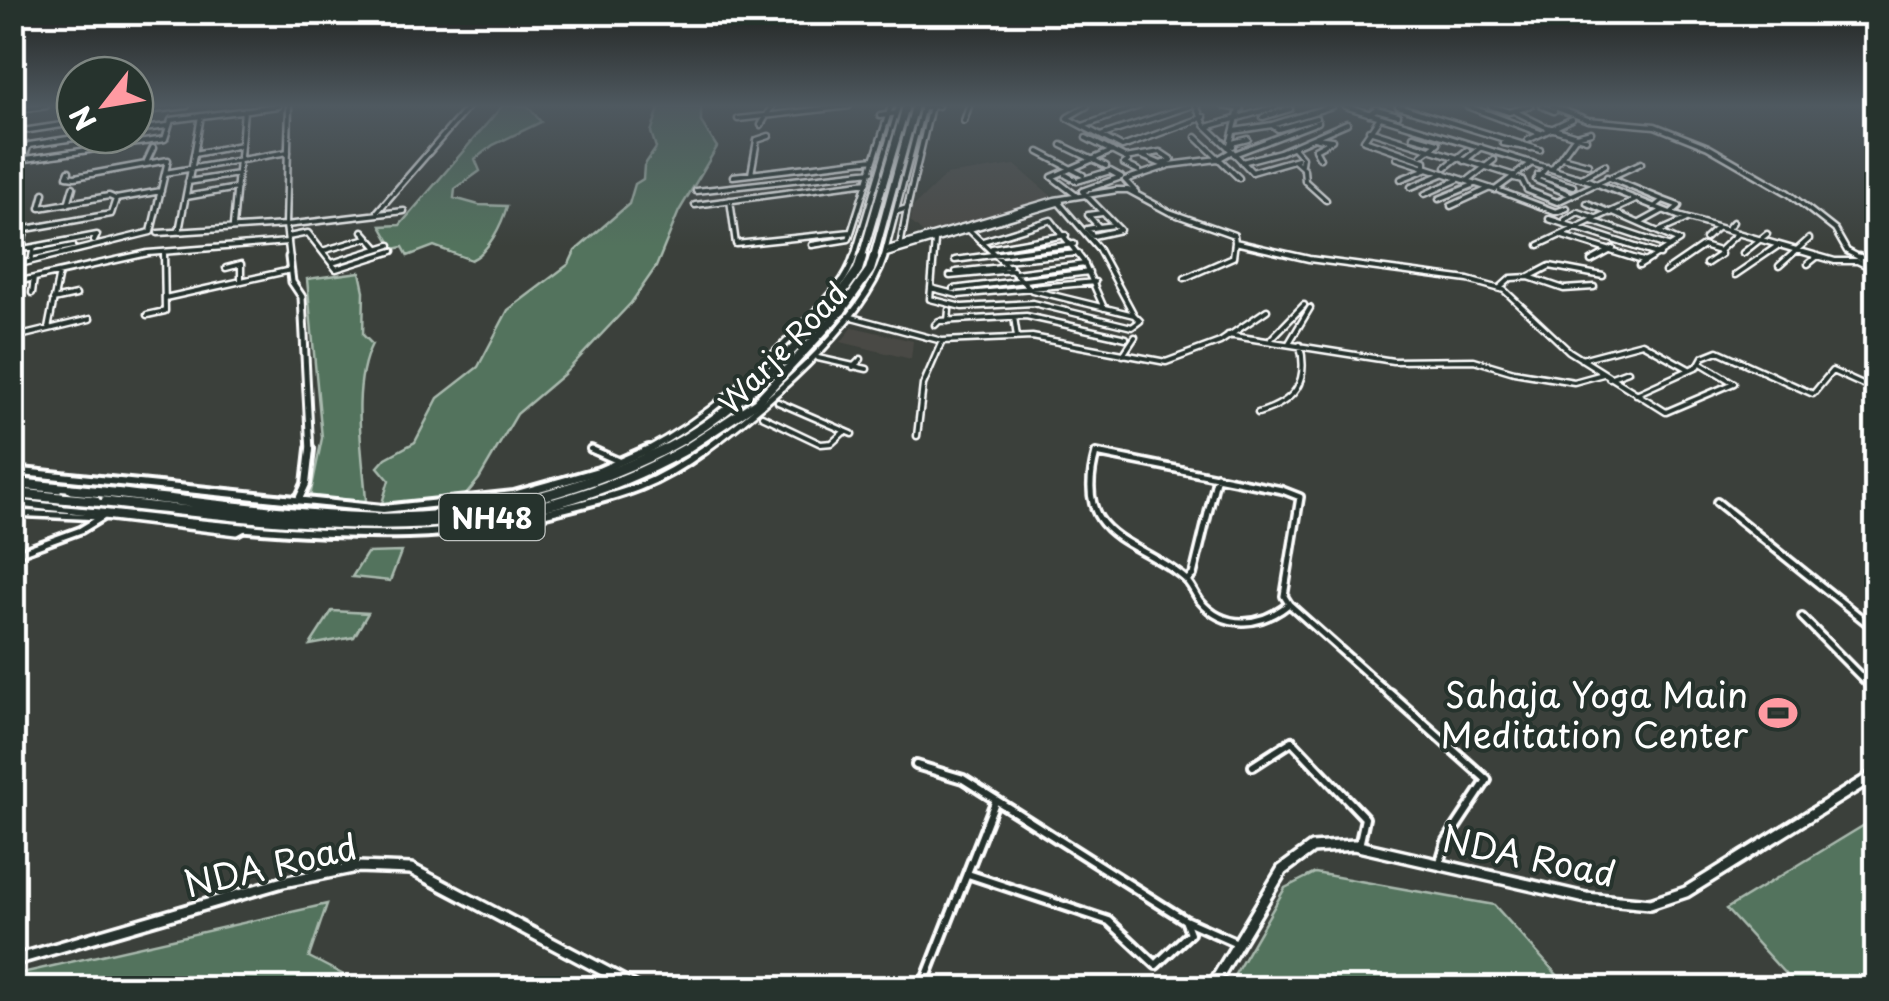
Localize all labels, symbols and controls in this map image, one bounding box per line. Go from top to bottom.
north arrow [55,55,155,155]
text: N [58,98,106,139]
street label: Warje Road [707,271,857,423]
road number: NH48 [440,494,544,540]
place label: Sahaja Yoga Main Meditation Center [1441,667,1749,760]
sports icon: Sahaja Yoga Main Meditation Center [1757,692,1799,734]
street label: NDA Road [1437,811,1621,899]
street label: NDA Road [178,818,362,910]

